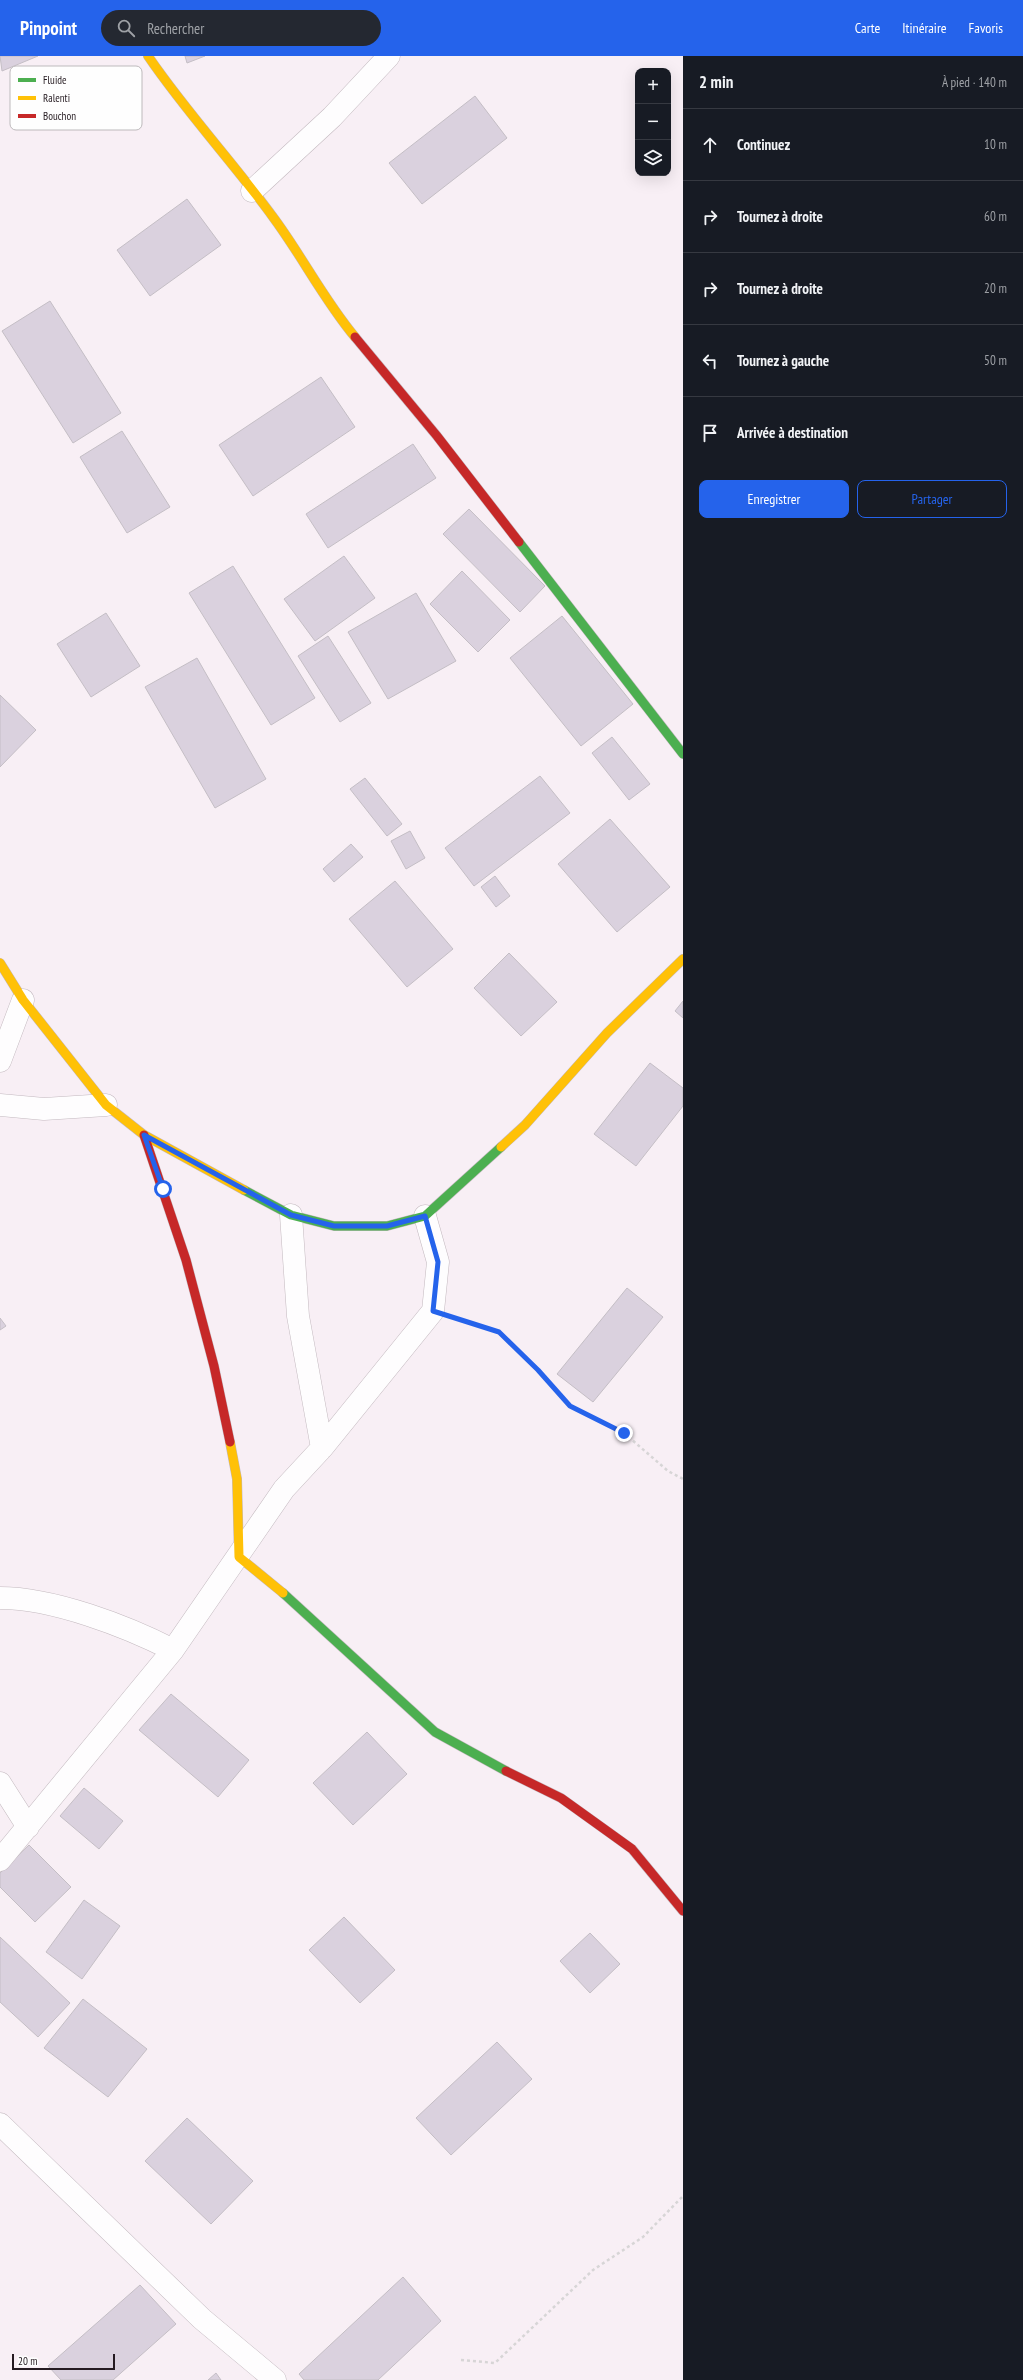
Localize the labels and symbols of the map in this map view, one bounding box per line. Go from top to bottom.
legend [10,66,142,130]
text: Fluide [43,73,67,87]
text: Ralenti [43,91,70,105]
text: Bouchon [43,109,76,123]
route start [154,1180,172,1198]
route end [615,1424,633,1442]
scale bar [12,2352,115,2371]

